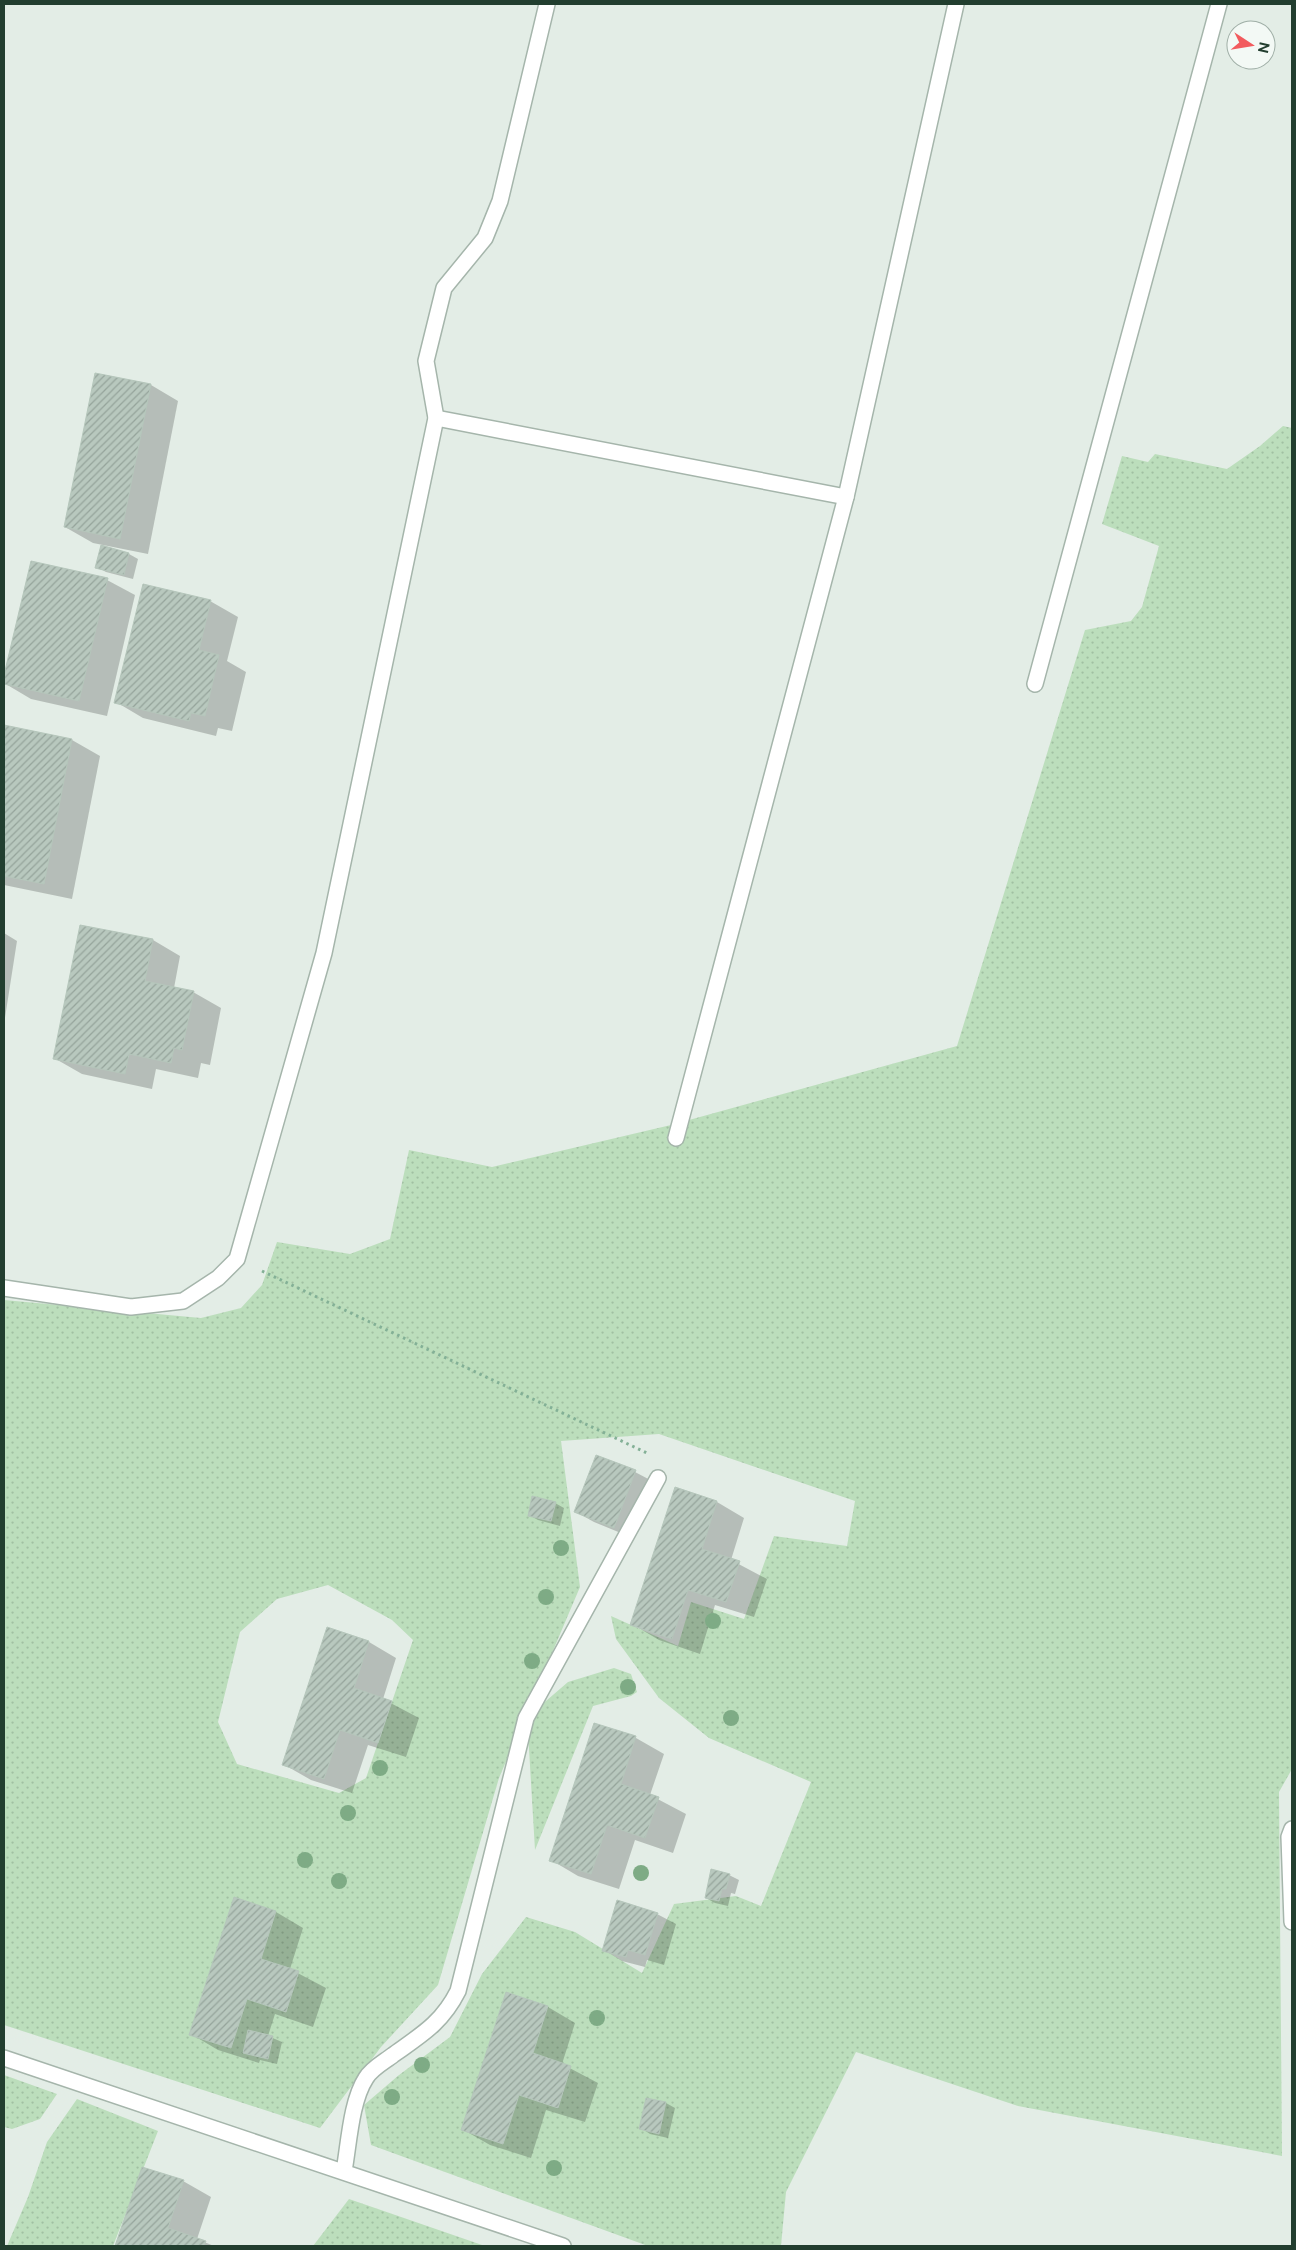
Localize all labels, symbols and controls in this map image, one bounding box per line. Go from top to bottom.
north arrow [1226,20,1276,70]
text: N [1255,41,1273,55]

